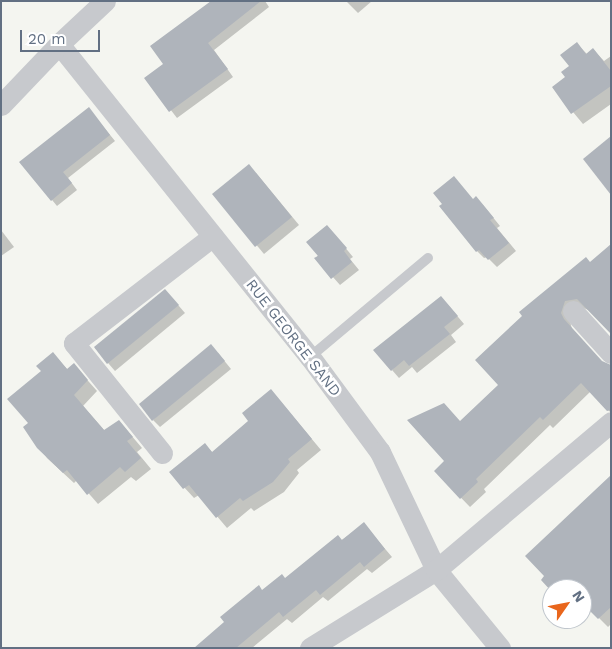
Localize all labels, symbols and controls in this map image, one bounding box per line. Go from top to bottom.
scale bar [22,20,102,52]
text: 20 m [28,30,66,48]
street label: RUE GEORGE SAND [242,276,344,400]
north arrow [542,579,592,629]
text: N [569,588,588,605]

